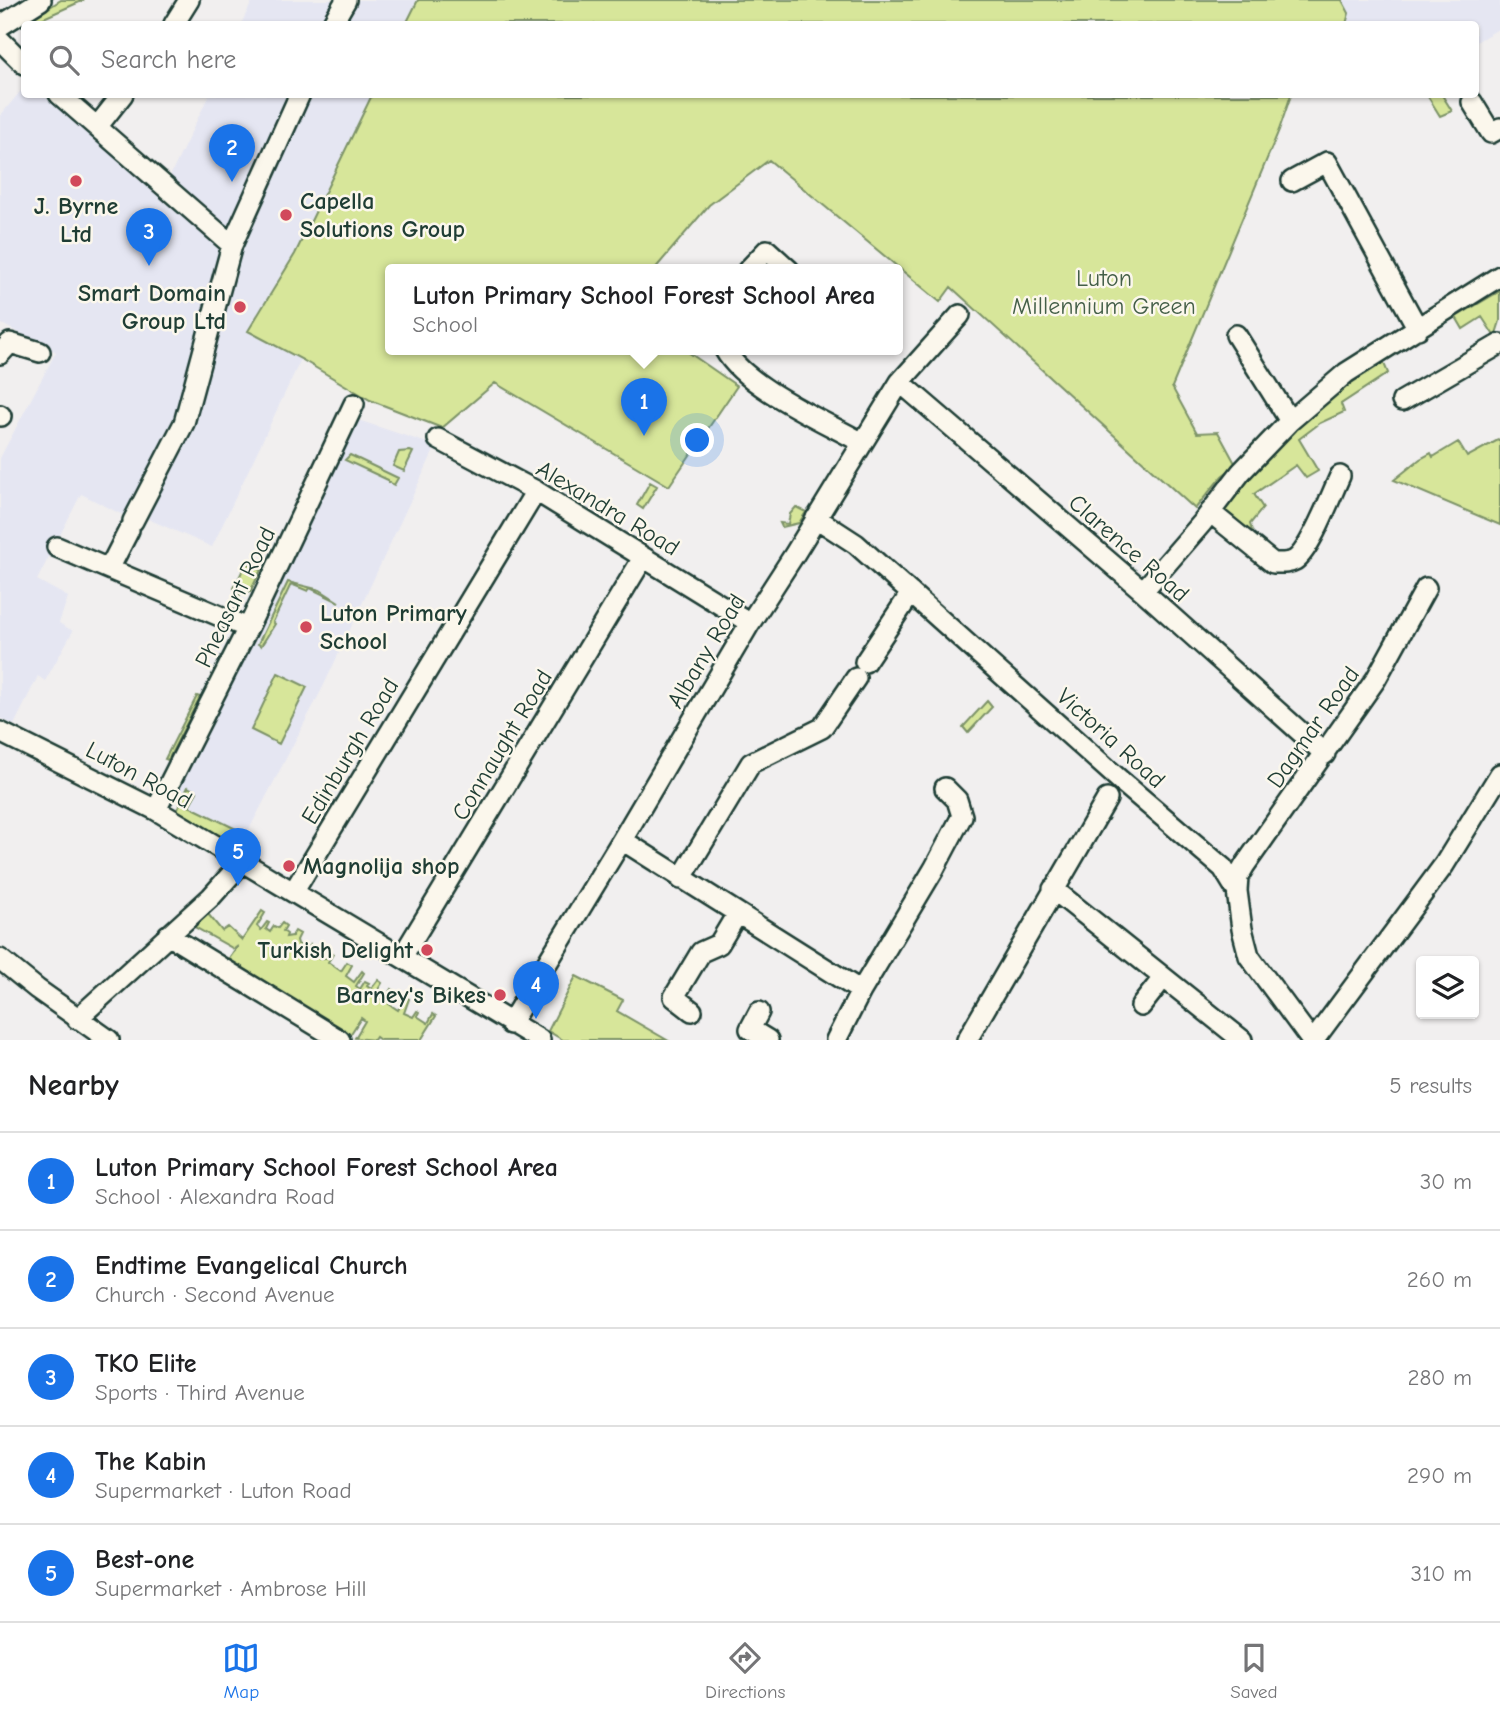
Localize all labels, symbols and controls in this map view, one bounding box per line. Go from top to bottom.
search box [21,21,1479,98]
icon: search [45,41,83,79]
text: Search here [101,45,236,75]
pin: 2 [209,124,255,182]
marker: J. Byrne Ltd [68,173,84,189]
place label: Capella Solutions Group [300,187,465,243]
place label: J. Byrne Ltd [34,192,118,248]
marker: Capella Solutions Group [278,207,294,223]
pin: 3 [126,208,172,266]
popup [385,264,903,355]
park label: Luton Millennium Green [1012,264,1196,320]
place label: Smart Domain Group Ltd [78,279,226,335]
text: Luton Primary School Forest School Area [413,281,875,311]
marker: Smart Domain Group Ltd [232,299,248,315]
text: School [413,311,478,338]
pin: 1 [621,378,667,436]
your location [680,423,714,457]
street label: Alexandra Road [531,454,685,562]
street label: Clarence Road [1063,488,1195,608]
street label: Pheasant Road [189,522,281,672]
street label: Albany Road [661,589,751,713]
place label: Luton Primary School [320,599,467,655]
marker: Luton Primary School [298,619,314,635]
street label: Dagmar Road [1261,661,1365,793]
street label: Connaught Road [446,665,558,825]
street label: Edinburgh Road [295,673,405,829]
street label: Victoria Road [1051,682,1171,794]
street label: Luton Road [81,735,197,815]
pin: 5 [215,828,261,886]
place label: Magnolija shop [303,852,459,880]
marker: Magnolija shop [281,858,297,874]
place label: Turkish Delight [257,936,414,964]
marker: Turkish Delight [419,942,435,958]
map controls [1416,956,1479,1019]
button: layers [1416,956,1479,1019]
pin: 4 [513,961,559,1019]
place label: Barney's Bikes [336,981,486,1009]
marker: Barney's Bikes [492,987,508,1003]
text: Nearby [28,1068,119,1103]
text: 5 results [1389,1072,1472,1099]
text: Luton Primary School Forest School Area [95,1153,558,1183]
text: 1 [46,1168,56,1195]
text: 30 m [1420,1168,1472,1195]
text: School · Alexandra Road [95,1183,335,1210]
text: Endtime Evangelical Church [95,1251,408,1281]
text: 2 [45,1266,57,1293]
text: 260 m [1407,1266,1472,1293]
text: Church · Second Avenue [95,1281,335,1308]
text: TKO Elite [95,1349,197,1379]
text: 3 [45,1364,57,1391]
text: 280 m [1407,1364,1472,1391]
text: Sports · Third Avenue [95,1379,305,1406]
text: The Kabin [95,1447,206,1477]
text: 4 [46,1462,56,1489]
text: 290 m [1407,1462,1472,1489]
text: Supermarket · Luton Road [95,1477,352,1504]
text: Best-one [95,1545,194,1575]
text: 5 [45,1560,57,1587]
text: 310 m [1411,1560,1472,1587]
text: Supermarket · Ambrose Hill [95,1575,367,1602]
tab: Map [222,1639,260,1703]
tab: Directions [705,1639,785,1703]
tab: Saved [1230,1639,1278,1703]

